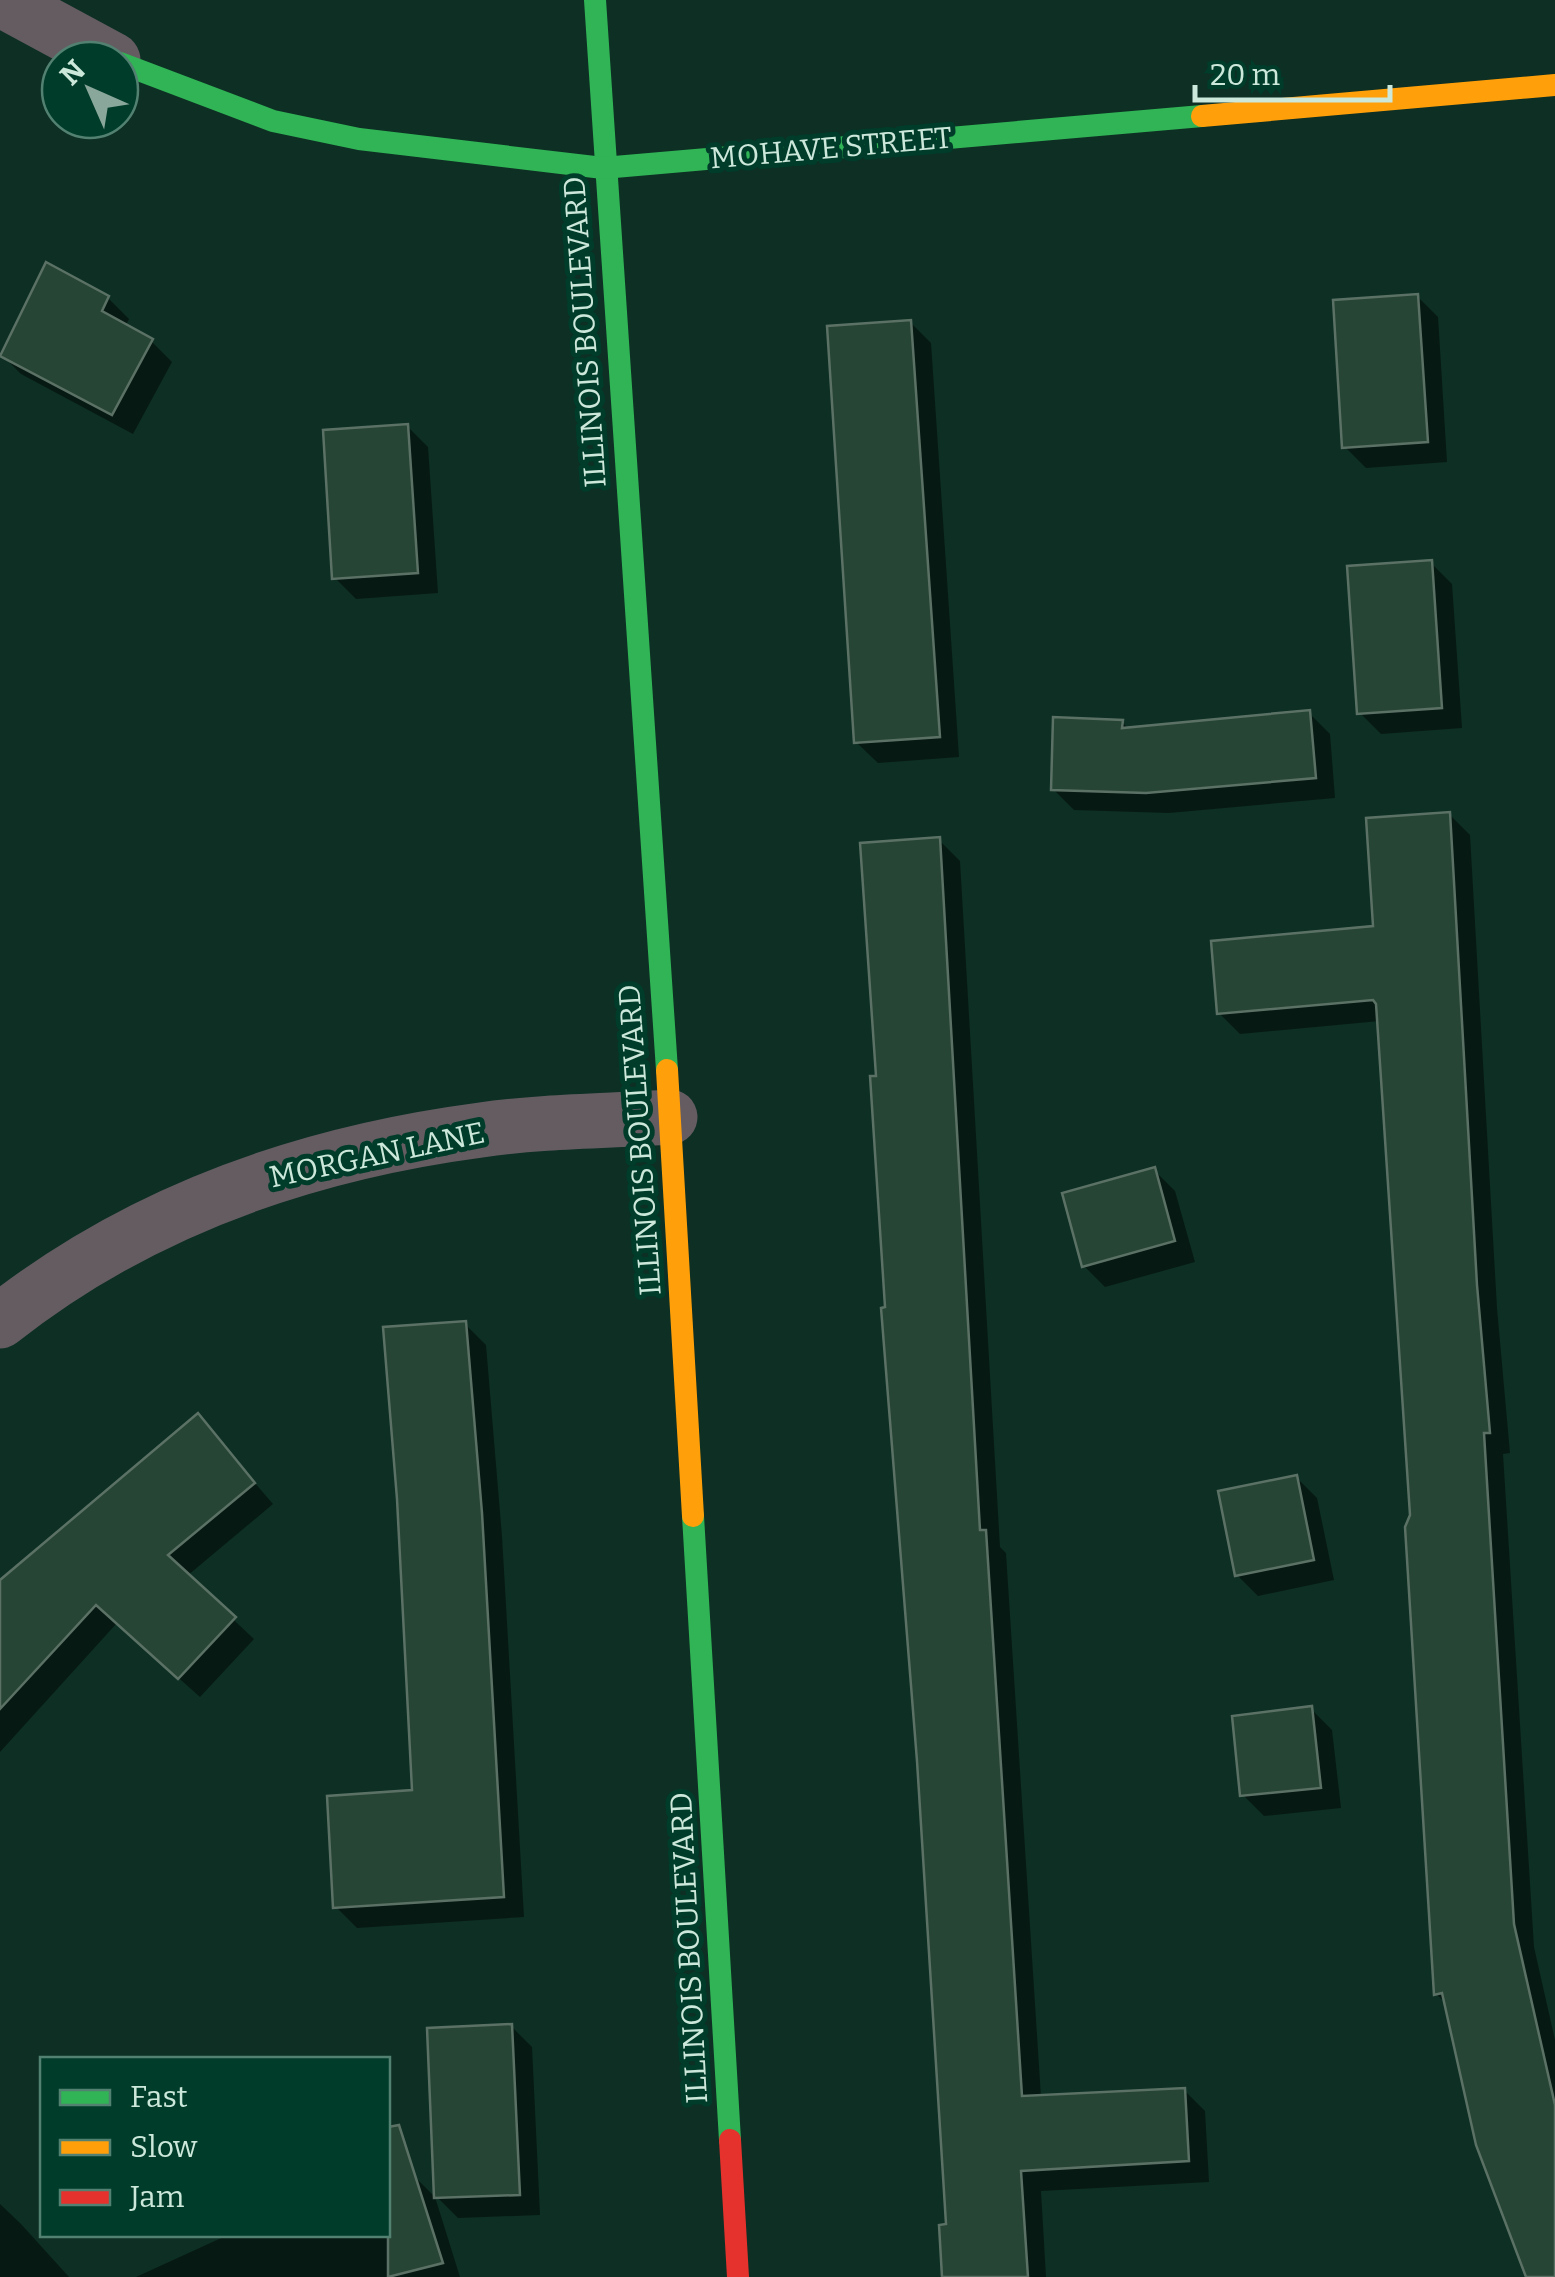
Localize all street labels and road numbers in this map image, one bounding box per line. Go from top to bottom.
street label: MOHAVE STREET [709,120,953,176]
street label: ILLINOIS BOULEVARD [556,175,614,489]
street label: ILLINOIS BOULEVARD [611,983,669,1297]
street label: MORGAN LANE [266,1115,488,1195]
street label: ILLINOIS BOULEVARD [663,1791,715,2105]

